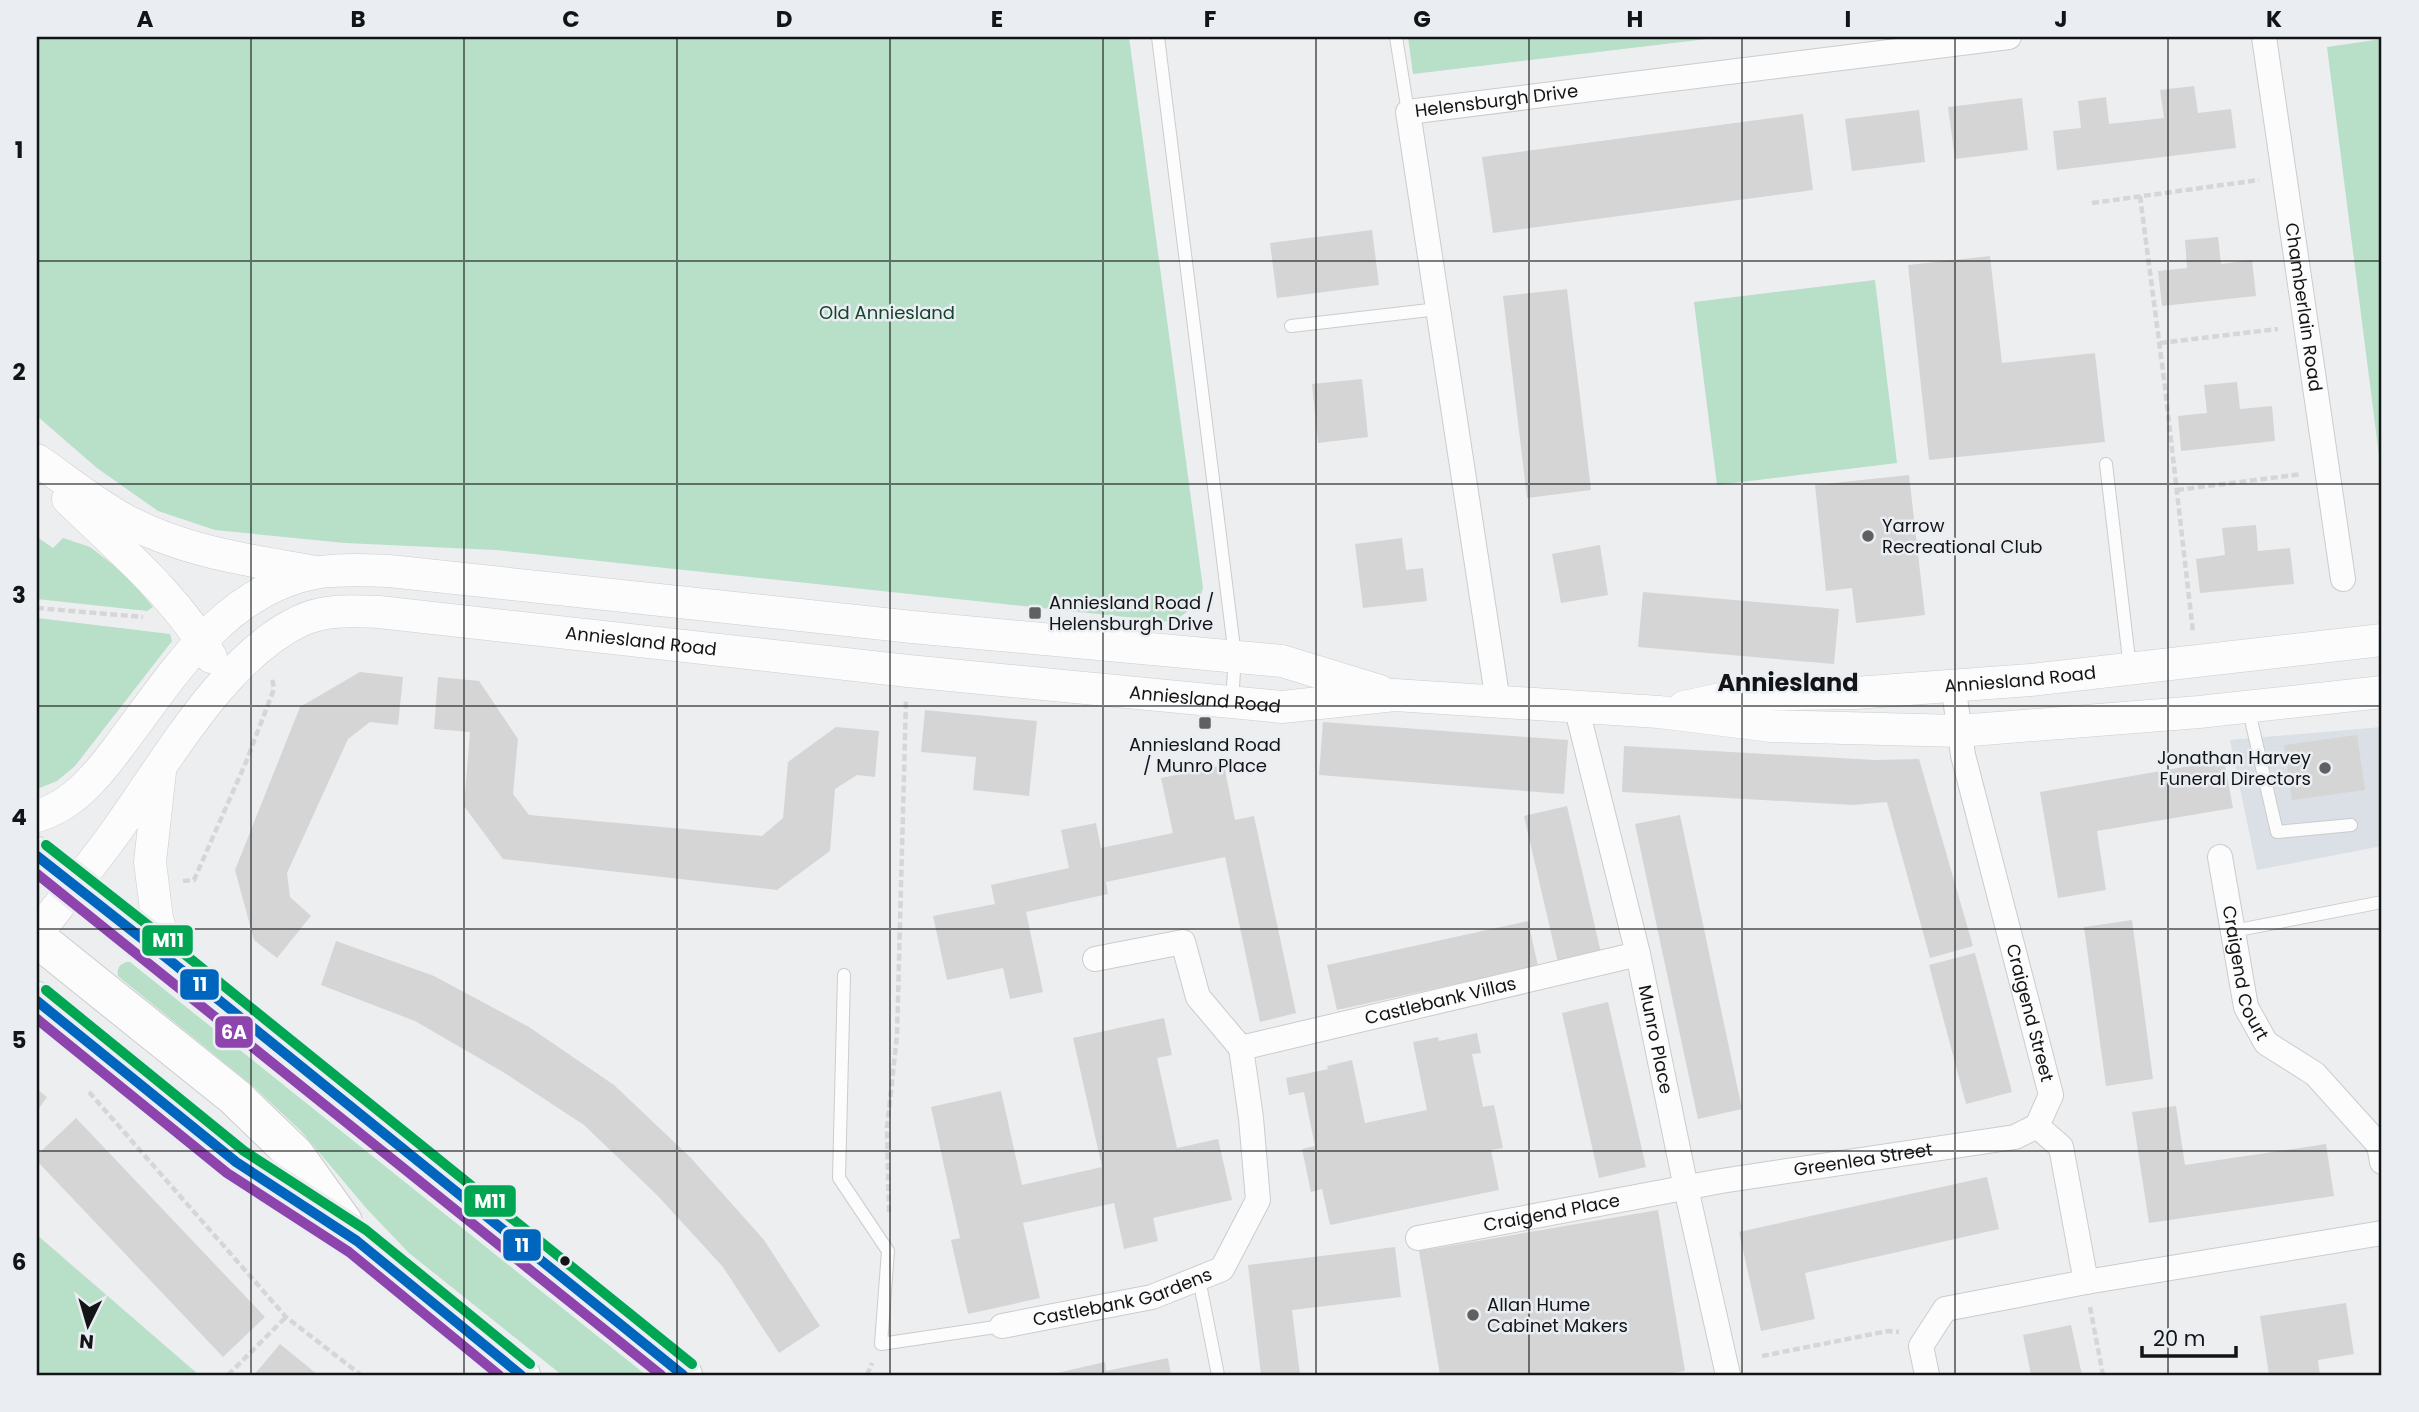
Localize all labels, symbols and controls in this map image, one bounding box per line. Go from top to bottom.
text: A [137,3,154,35]
text: B [350,3,366,35]
text: C [562,3,580,35]
text: D [776,3,792,35]
text: E [991,3,1003,35]
text: F [1204,3,1216,35]
text: G [1413,3,1431,35]
text: H [1627,3,1643,35]
text: I [1845,3,1851,35]
text: J [2054,3,2068,35]
text: K [2266,3,2282,35]
street label: Helensburgh Drive [1413,78,1579,123]
text: 1 [15,134,23,166]
street label: Chamberlain Road [2279,221,2329,393]
park label: Old Anniesland [819,300,955,325]
text: 2 [12,356,26,388]
place label: Yarrow Recreational Club [1882,513,2043,559]
marker: Yarrow Recreational Club [1860,528,1876,544]
text: 3 [12,579,26,611]
place label: Anniesland Road / Helensburgh Drive [1049,590,1214,636]
marker: Anniesland Road / Helensburgh Drive [1027,605,1043,621]
street label: Anniesland Road [564,620,718,662]
street label: Anniesland Road [1943,660,2097,698]
district label: Anniesland [1717,666,1859,699]
street label: Anniesland Road [1128,679,1282,719]
marker: Anniesland Road / Munro Place [1197,715,1213,731]
place label: Anniesland Road / Munro Place [1129,732,1281,778]
place label: Jonathan Harvey Funeral Directors [2157,745,2311,791]
marker: Jonathan Harvey Funeral Directors [2317,760,2333,776]
text: 4 [11,801,27,833]
street label: Craigend Court [2217,903,2275,1045]
line badge: M11 [141,924,194,957]
text: M11 [152,927,184,954]
street label: Craigend Street [2000,941,2060,1084]
line badge: 11 [179,968,220,1001]
street label: Castlebank Villas [1362,970,1519,1030]
text: 11 [193,971,207,998]
street label: Munro Place [1633,983,1679,1096]
line badge: 6A [214,1015,254,1049]
text: 6A [221,1019,247,1046]
text: 5 [12,1024,26,1056]
street label: Greenlea Street [1792,1137,1934,1182]
line badge: M11 [463,1184,517,1218]
street label: Craigend Place [1481,1187,1622,1237]
text: M11 [474,1188,506,1215]
line badge: 11 [502,1228,542,1262]
text: 11 [515,1232,529,1259]
text: 6 [12,1246,26,1278]
unlabelled marker [558,1254,572,1268]
street label: Castlebank Gardens [1031,1261,1216,1332]
north arrow [52,1290,122,1360]
place label: Allan Hume Cabinet Makers [1487,1292,1628,1338]
marker: Allan Hume Cabinet Makers [1465,1307,1481,1323]
scale bar [2142,1314,2237,1358]
text: 20 m [2153,1324,2206,1353]
text: N [78,1327,95,1356]

